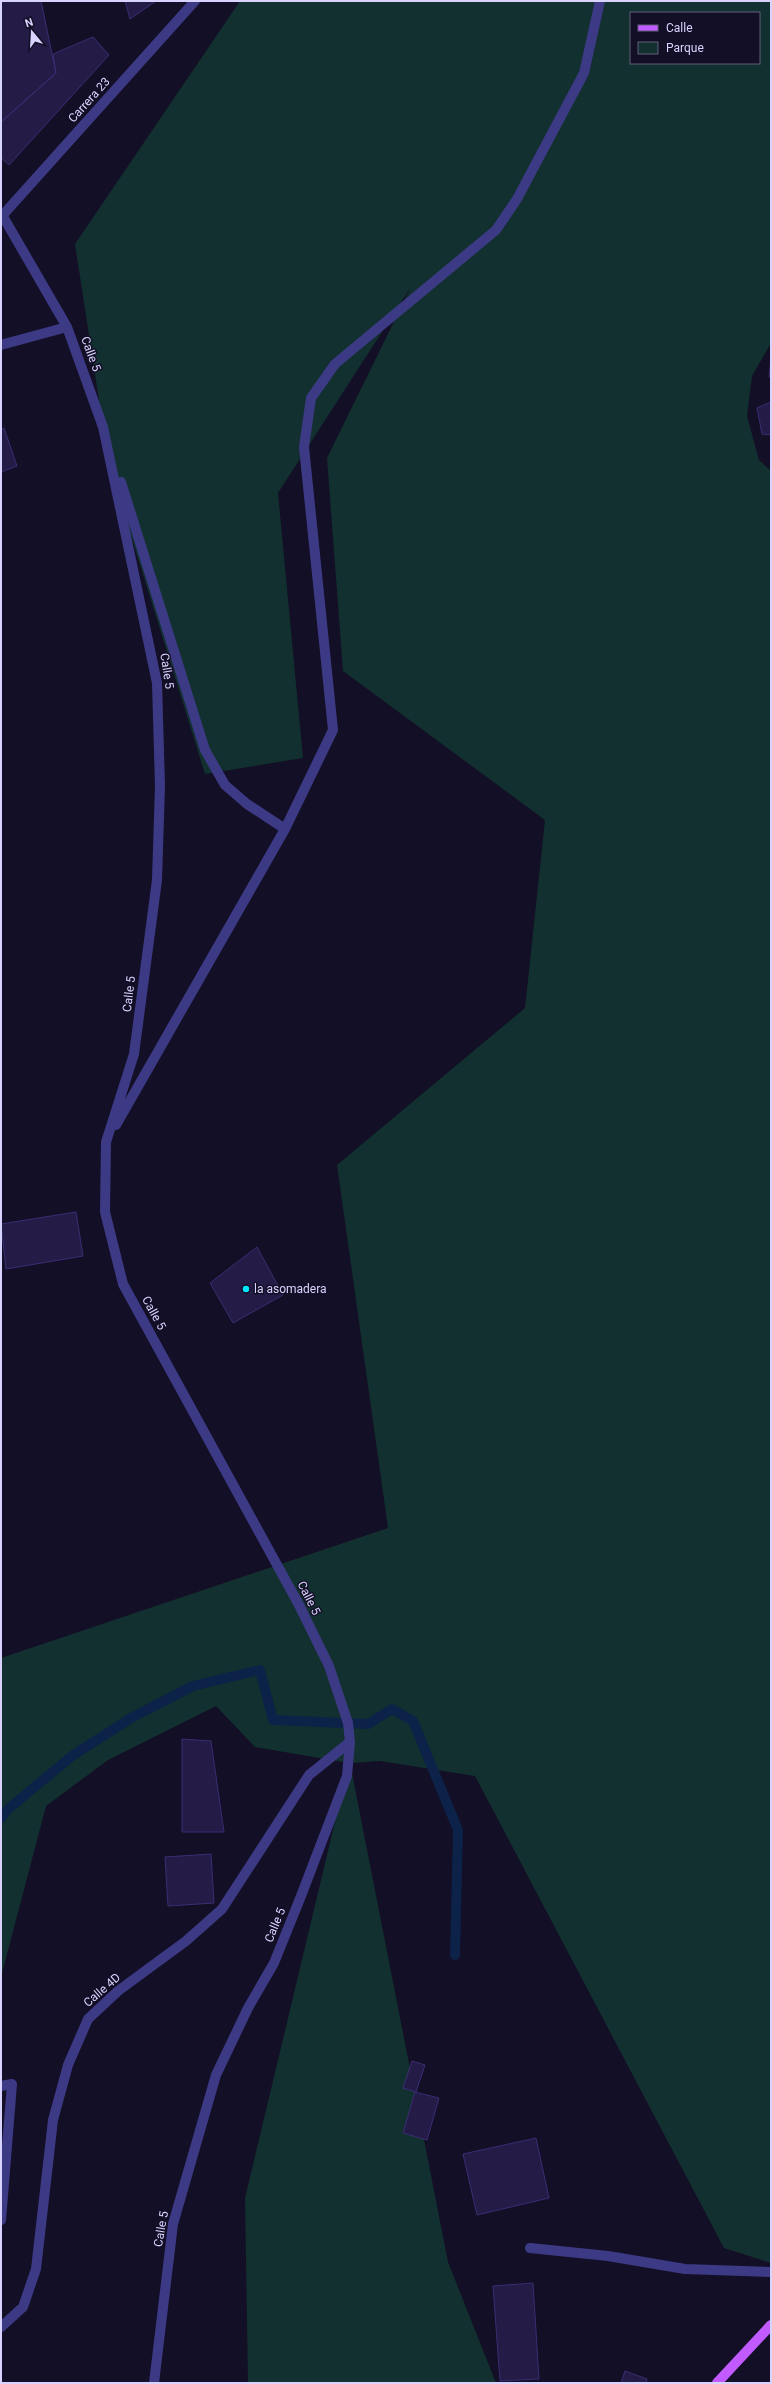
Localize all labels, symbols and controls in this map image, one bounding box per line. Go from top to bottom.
north arrow [12,12,52,52]
legend [630,12,760,64]
text: N [23,16,35,30]
text: Calle [666,21,693,35]
text: Parque [666,41,704,55]
street label: Carrera 23 [65,75,113,125]
street label: Calle 5 [78,335,104,374]
street label: Calle 5 [157,652,177,690]
street label: Calle 5 [120,975,138,1013]
place label: la asomadera [254,1282,327,1296]
marker: la asomadera [241,1284,251,1294]
street label: Calle 5 [139,1294,169,1332]
street label: Calle 5 [295,1579,324,1618]
street label: Calle 5 [262,1905,288,1944]
street label: Calle 4D [81,1970,123,2010]
street label: Calle 5 [151,2210,171,2248]

